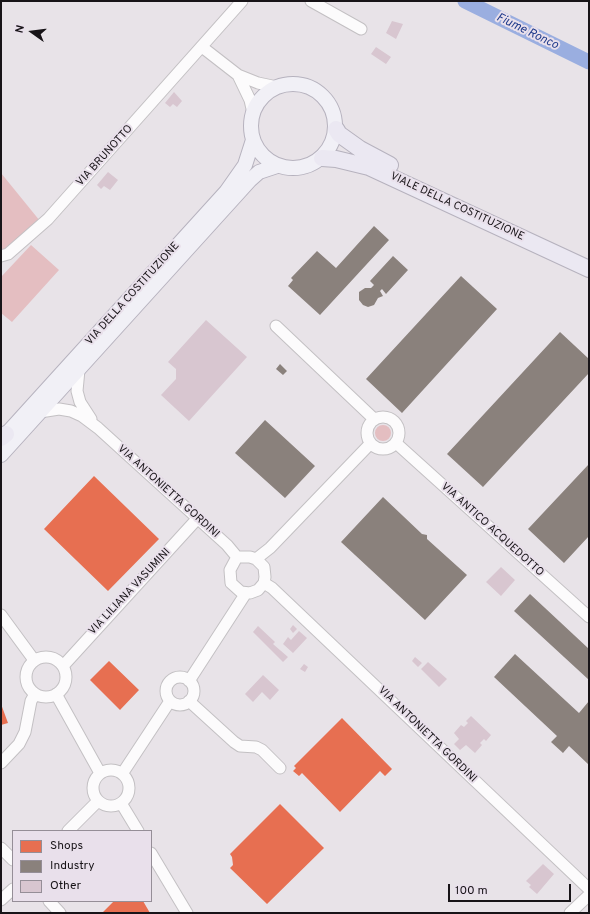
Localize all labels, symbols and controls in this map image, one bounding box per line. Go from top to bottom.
water label: Fiume Ronco [494,11,560,53]
north arrow [12,12,52,52]
text: N [13,24,28,35]
street label: VIA BRUNOTTO [74,123,136,189]
street label: VIALE DELLA COSTITUZIONE [388,170,526,244]
street label: VIA DELLA COSTITUZIONE [83,240,183,348]
street label: VIA ANTONIETTA GORDINI [114,443,222,541]
street label: VIA ANTICO ACQUEDOTTO [438,480,546,580]
street label: VIA LILIANA VASUMINI [86,546,174,638]
street label: VIA ANTONIETTA GORDINI [375,684,479,786]
legend [12,830,152,902]
text: Shops [50,838,83,854]
text: Industry [50,858,95,874]
scale bar [450,876,573,902]
text: Other [50,878,81,894]
text: 100 m [455,883,488,899]

